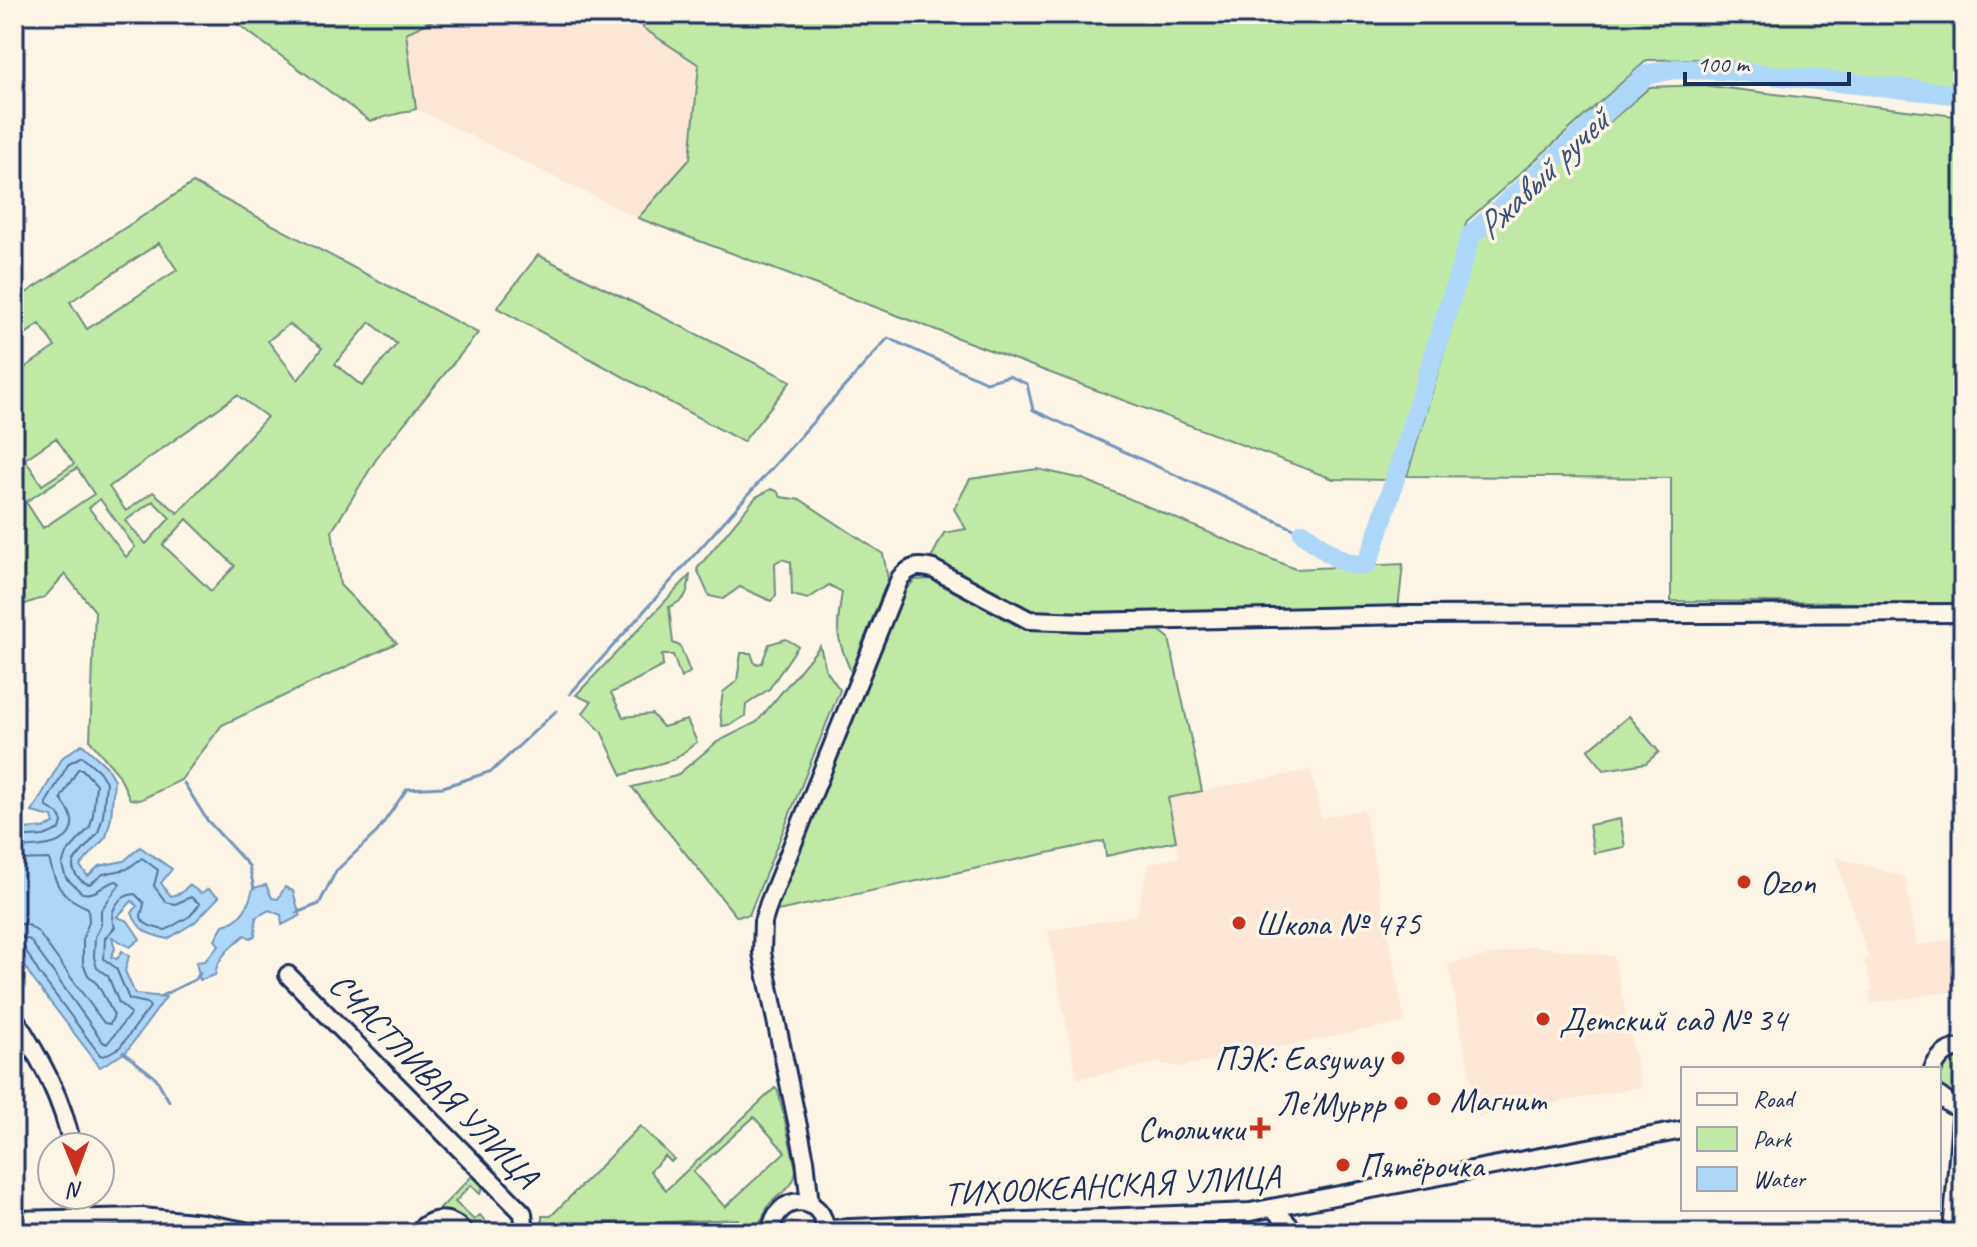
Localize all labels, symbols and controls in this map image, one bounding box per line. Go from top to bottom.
scale bar [1685,36,1849,86]
text: 100 m [1697,49,1751,79]
water label: Ржавый ручей [1466,94,1623,249]
place label: Ozon [1760,861,1817,904]
marker: Ozon [1735,873,1753,891]
place label: Школа № 475 [1255,902,1422,945]
marker: Школа № 475 [1230,914,1248,932]
street label: СЧАСТЛИВАЯ УЛИЦА [320,963,549,1198]
place label: Детский сад № 34 [1559,998,1790,1041]
marker: Детский сад № 34 [1534,1010,1552,1028]
place label: ПЭК: Easyway [1214,1037,1384,1080]
marker: ПЭК: Easyway [1389,1049,1407,1067]
legend [1681,1067,1941,1211]
place label: Магнит [1450,1078,1548,1121]
place label: Ле'Муррр [1277,1082,1387,1125]
text: Road [1753,1084,1797,1114]
marker: Магнит [1425,1090,1443,1108]
marker: Ле'Муррр [1392,1094,1410,1112]
place label: Столички [1138,1107,1247,1150]
marker: Столички [1251,1119,1269,1137]
text: Park [1753,1124,1793,1154]
north arrow [36,1131,116,1211]
place label: Пятёрочка [1359,1144,1486,1187]
street label: ТИХООКЕАНСКАЯ УЛИЦА [943,1155,1283,1215]
marker: Пятёрочка [1334,1156,1352,1174]
text: Water [1753,1164,1808,1194]
text: N [66,1176,83,1204]

